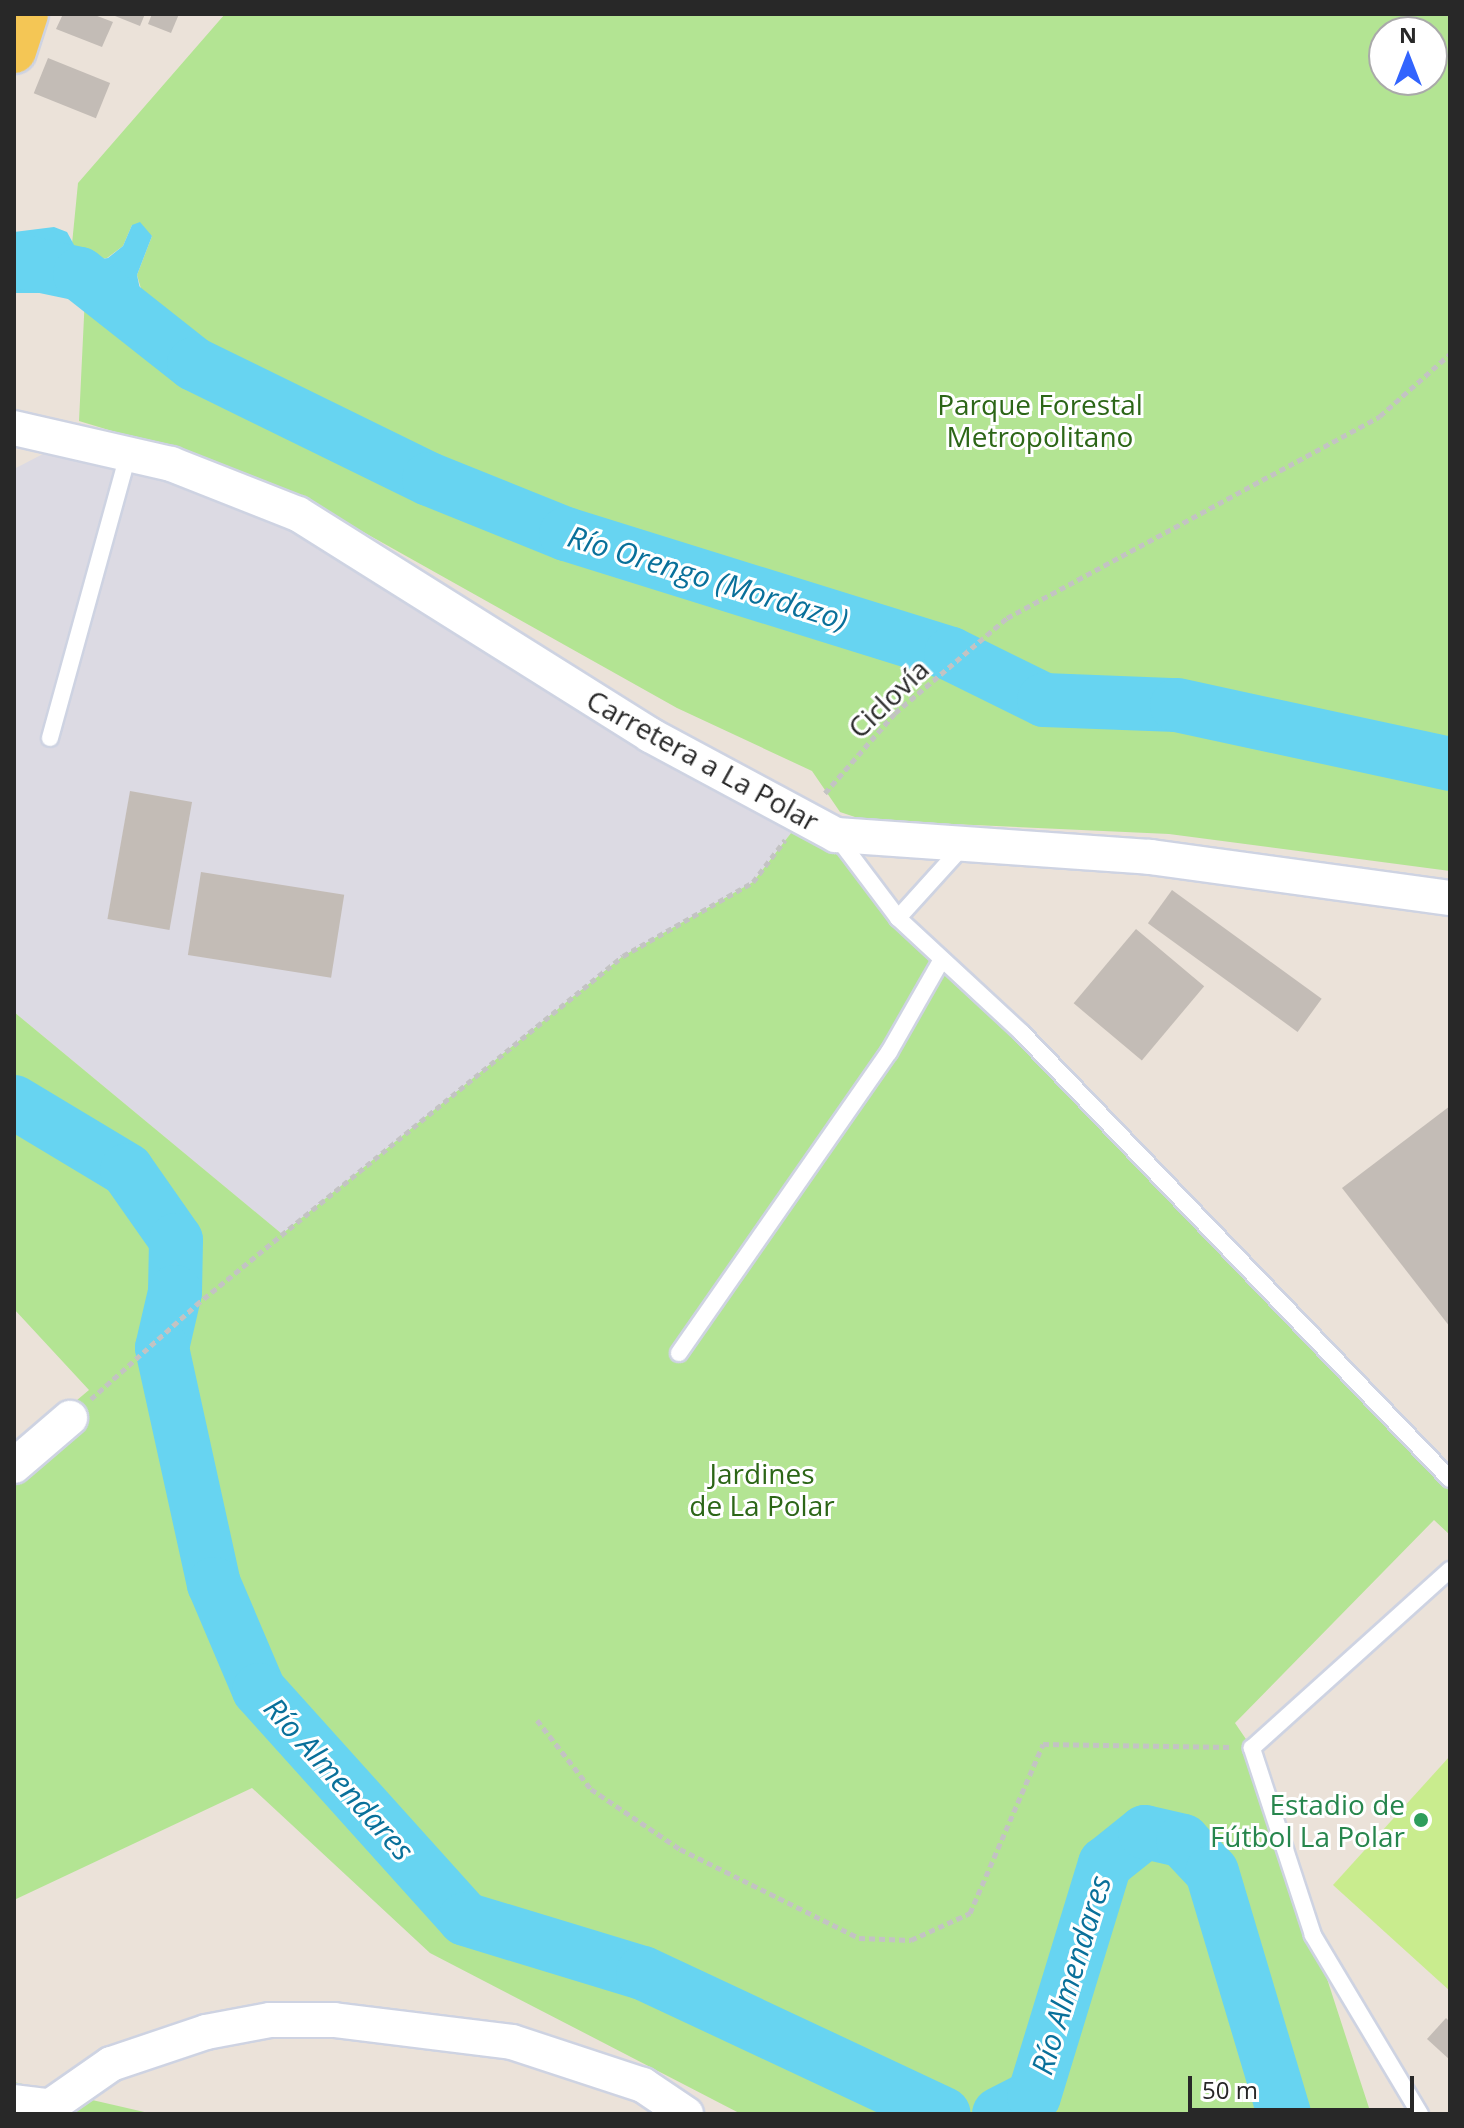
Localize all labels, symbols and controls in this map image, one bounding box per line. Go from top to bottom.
north arrow [1368,16,1448,96]
text: N [1399,19,1417,49]
park label: Parque Forestal Metropolitano [937,387,1143,453]
water label: Río Orengo (Mordazo) [564,518,852,638]
street label: Ciclovía [841,652,935,744]
street label: Carretera a La Polar [581,682,825,838]
park label: Jardines de La Polar [689,1456,835,1522]
water label: Río Almendares [257,1690,421,1868]
place label: Estadio de Fútbol La Polar [1210,1787,1405,1853]
marker: Estadio de Fútbol La Polar [1412,1811,1430,1829]
water label: Río Almendares [1024,1871,1118,2079]
scale bar [1192,2060,1418,2110]
text: 50 m [1202,2073,1258,2106]

